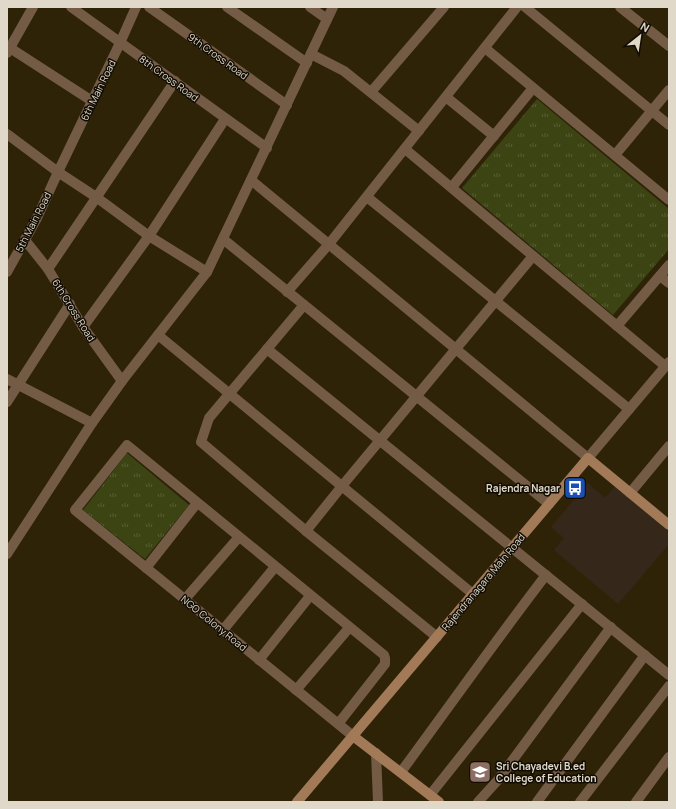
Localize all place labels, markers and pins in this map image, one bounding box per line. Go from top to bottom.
bus stop icon: Rajendra Nagar [562,475,588,501]
place label: Rajendra Nagar [486,481,560,495]
school or university icon: Sri Chayadevi B.ed College of Education [467,759,493,785]
place label: Sri Chayadevi B.ed College of Education [496,759,597,785]

